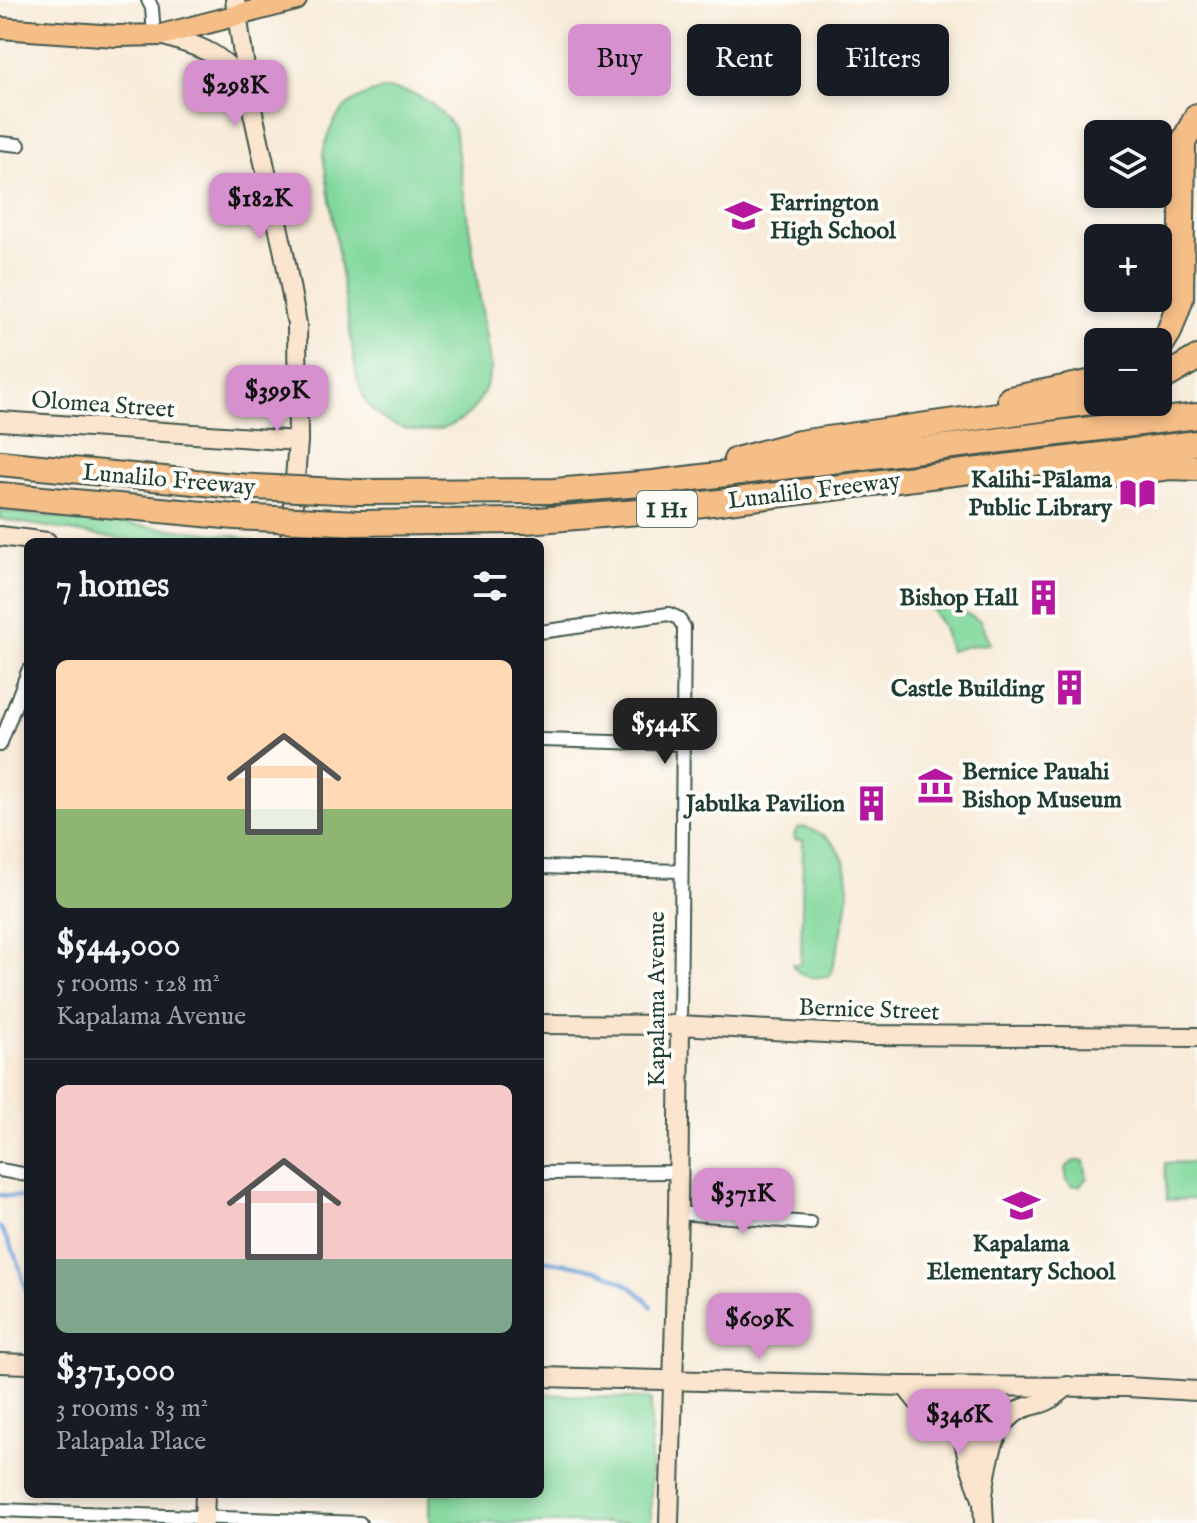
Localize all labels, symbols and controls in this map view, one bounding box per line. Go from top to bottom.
chip: Buy [568,24,671,96]
chip: Rent [687,24,801,96]
chip: Filters [817,24,949,96]
pin: $298K [179,60,291,128]
text: $298K [202,69,268,102]
map controls [1084,120,1172,416]
button: layers [1084,120,1172,208]
pin: $182K [204,173,316,241]
text: $182K [227,182,293,215]
place label: Farrington High School [770,188,896,247]
school or university icon: Farrington High School [725,197,763,235]
button: + [1084,224,1172,312]
button: − [1084,328,1172,416]
pin: $399K [221,365,333,433]
text: $399K [244,374,310,407]
street label: Olomea Street [30,385,176,426]
street label: Lunalilo Freeway [81,457,257,504]
street label: Lunalilo Freeway [726,465,902,517]
place label: Kalihi-Pālama Public Library [969,465,1113,524]
library icon: Kalihi-Pālama Public Library [1119,474,1157,512]
road number: I H1 [637,491,697,527]
icon: filters [468,564,512,608]
text: 7 homes [56,565,169,608]
building icon: Bishop Hall [1025,578,1063,616]
place label: Bishop Hall [899,583,1018,614]
building icon: Castle Building [1051,669,1089,707]
place label: Castle Building [891,674,1045,705]
pin: $544K [609,698,721,766]
text: $544K [631,707,699,740]
icon: home [212,712,356,856]
place label: Bernice Pauahi Bishop Museum [962,757,1122,816]
museum icon: Bernice Pauahi Bishop Museum [917,766,955,804]
building icon: Jabulka Pavilion [852,784,890,822]
place label: Jabulka Pavilion [683,789,845,820]
street label: Kapalama Avenue [642,911,673,1087]
text: $544,000 [56,924,180,967]
text: 5 rooms · 128 m² [56,967,220,1000]
street label: Bernice Street [798,993,940,1028]
text: Kapalama Avenue [56,1000,246,1033]
icon: home [212,1137,356,1281]
pin: $371K [687,1168,799,1236]
text: $371K [711,1177,775,1210]
school or university icon: Kapalama Elementary School [1002,1187,1040,1225]
place label: Kapalama Elementary School [927,1229,1116,1288]
pin: $609K [703,1293,815,1361]
text: $609K [725,1302,793,1335]
text: $371,000 [56,1349,175,1392]
pin: $346K [903,1389,1015,1457]
text: 3 rooms · 83 m² [56,1392,208,1425]
text: $346K [926,1398,992,1431]
text: Palapala Place [56,1425,206,1458]

